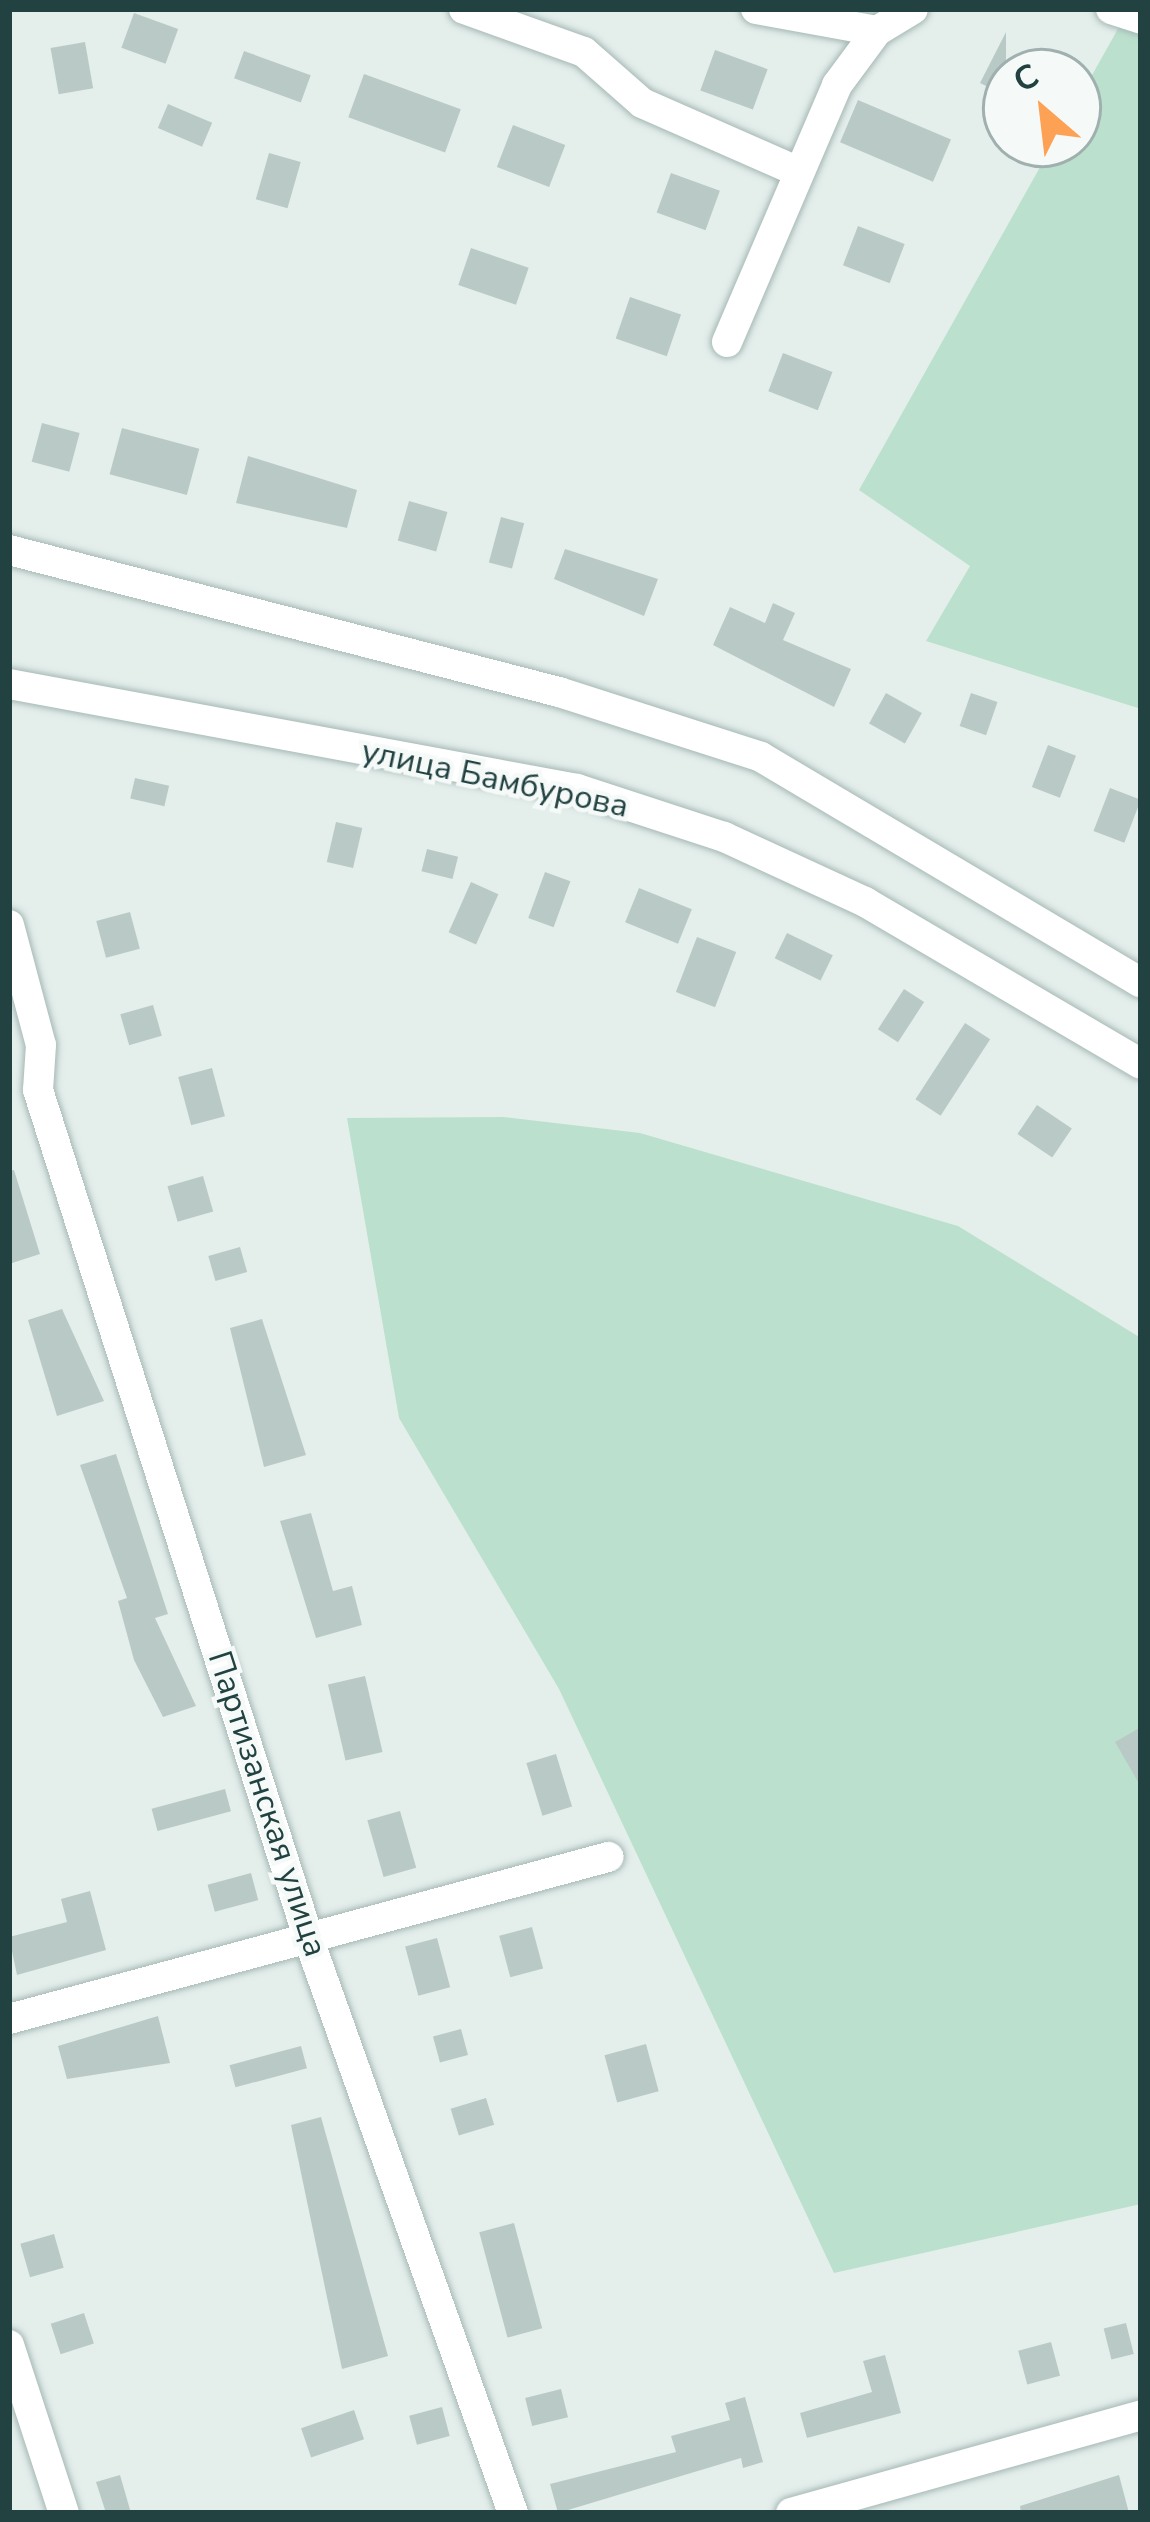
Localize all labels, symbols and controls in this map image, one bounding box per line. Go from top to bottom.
north arrow [982,48,1102,168]
text: С [1006,53,1047,104]
street label: улица Бамбурова [358,731,632,827]
street label: Партизанская улица [199,1646,335,1962]

